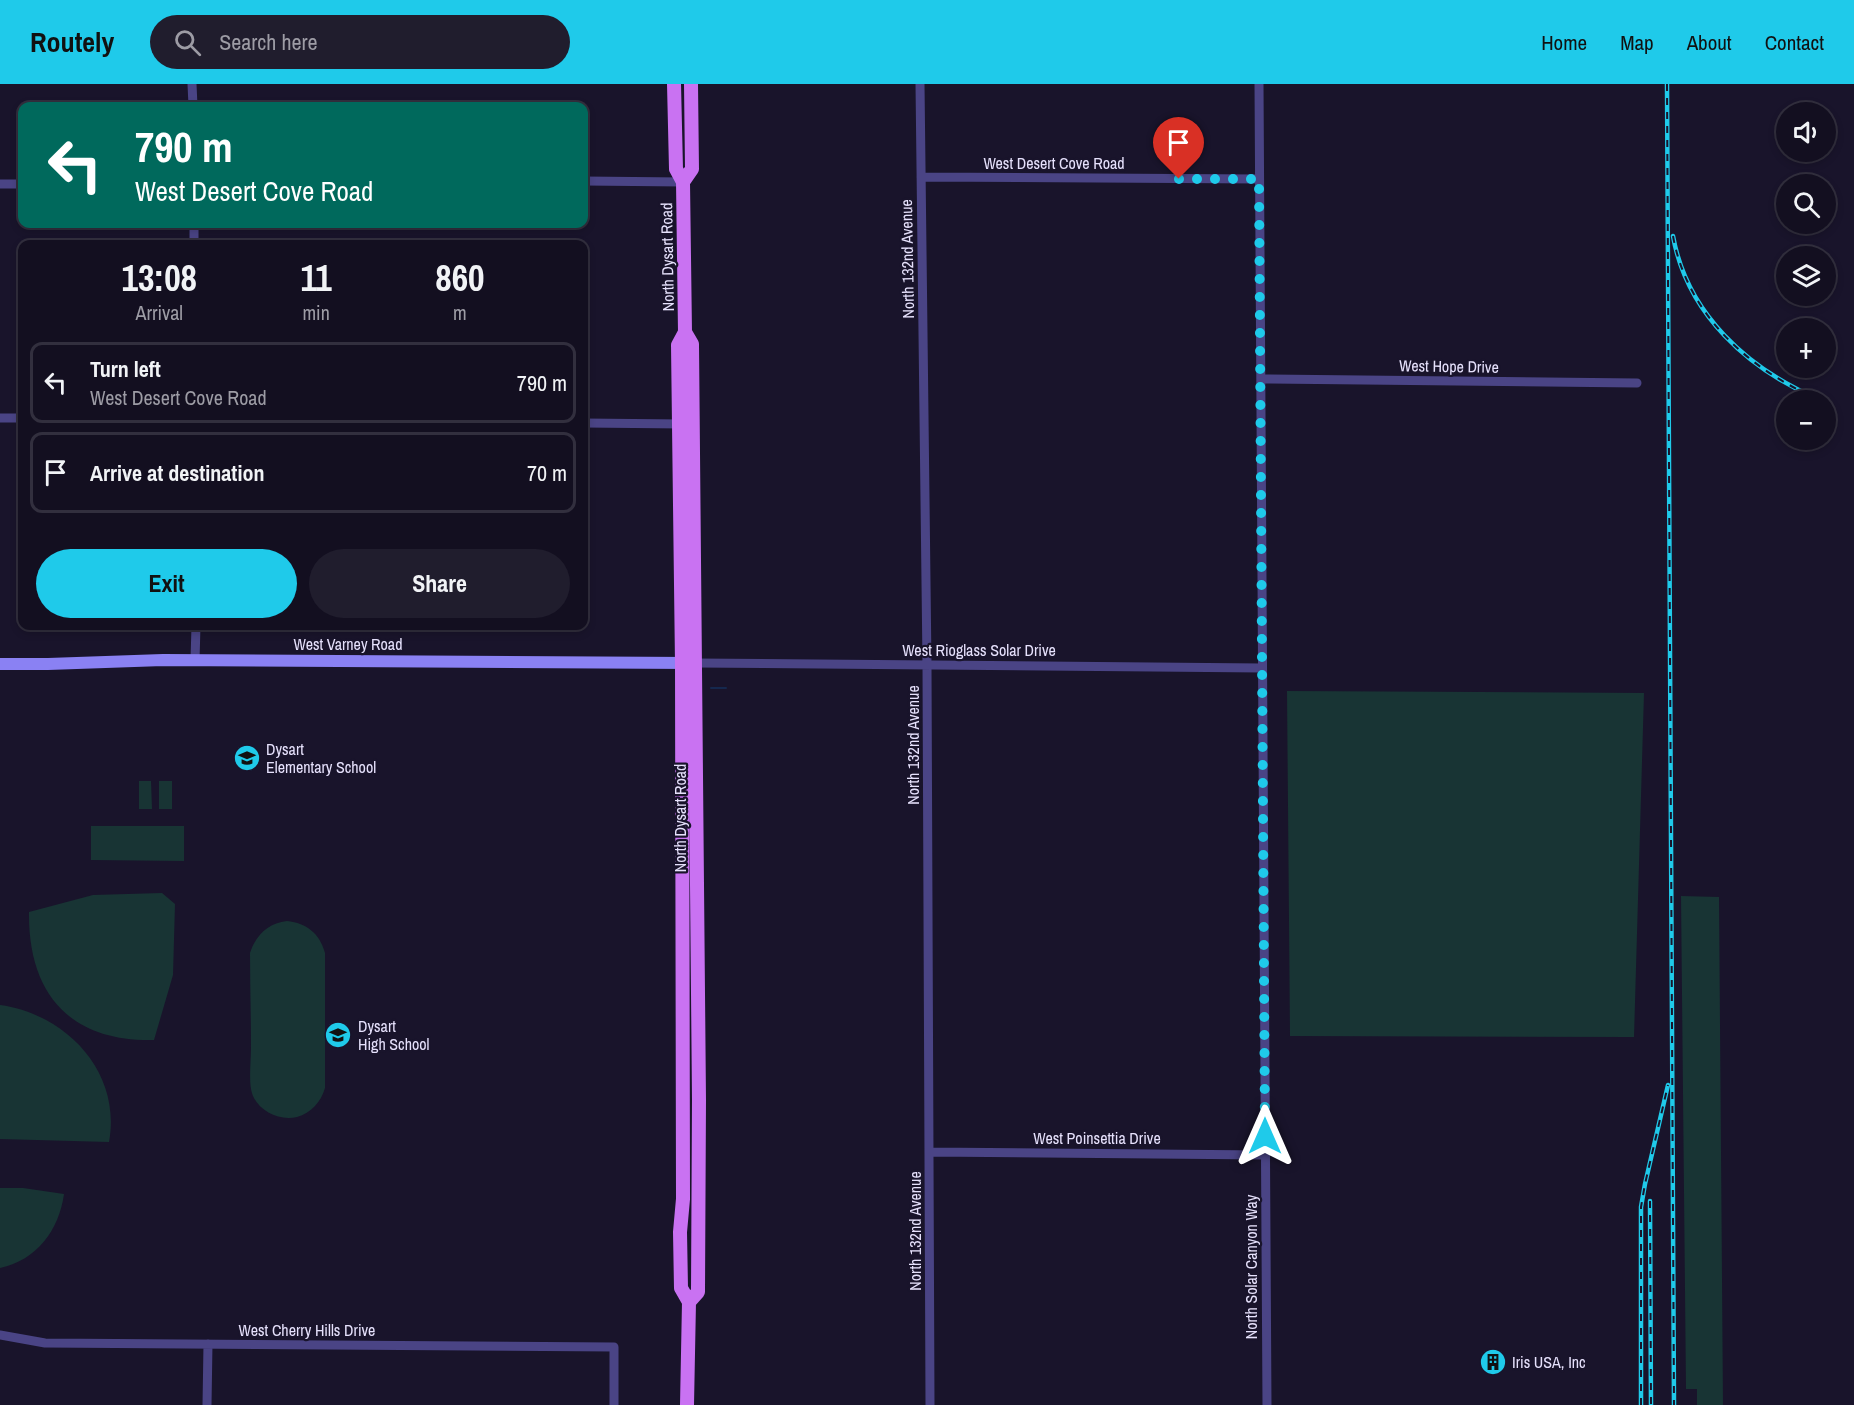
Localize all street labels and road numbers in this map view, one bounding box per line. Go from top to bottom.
street label: West Desert Cove Road [983,152,1125,174]
street label: North 132nd Avenue [895,199,919,319]
street label: North Dysart Road [655,202,679,312]
street label: West Hope Drive [1399,354,1499,378]
street label: West Varney Road [294,633,402,655]
street label: West Rioglass Solar Drive [902,639,1056,661]
street label: North 132nd Avenue [902,685,924,805]
street label: North Dysart Road [669,764,691,872]
street label: West Poinsettia Drive [1033,1127,1161,1149]
street label: North 132nd Avenue [904,1171,926,1291]
street label: North Solar Canyon Way [1240,1194,1262,1339]
street label: West Cherry Hills Drive [239,1319,375,1341]

